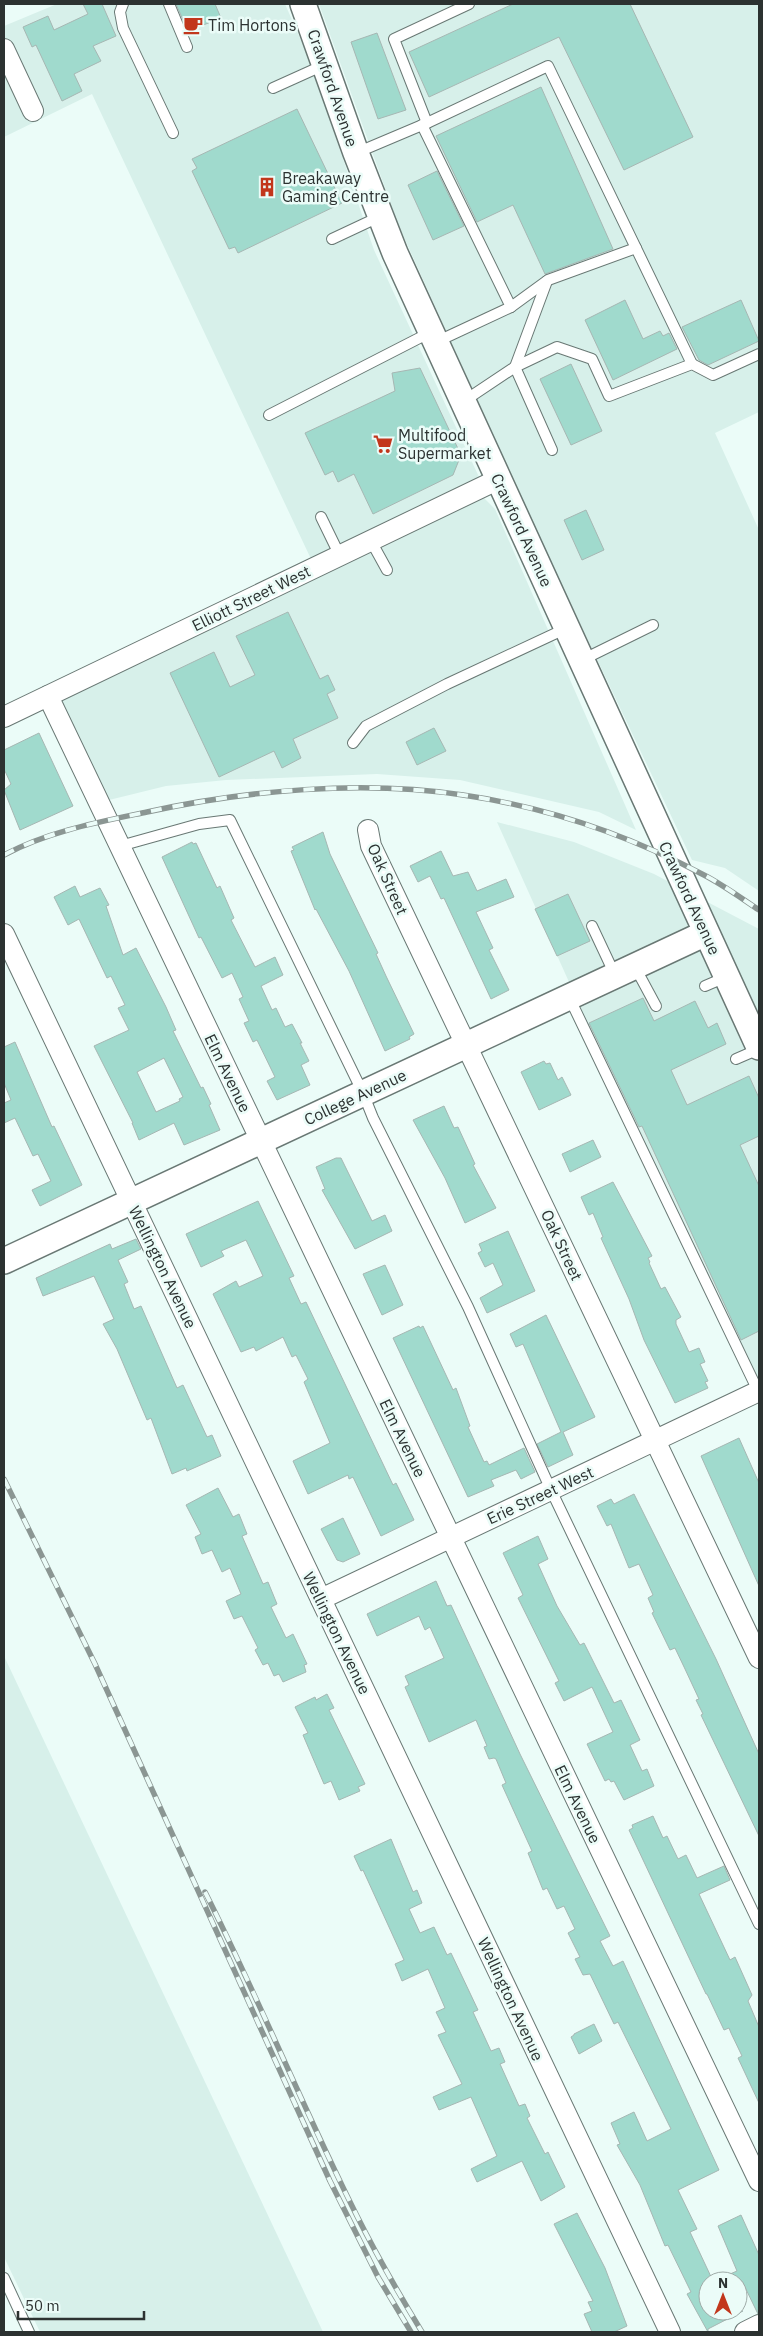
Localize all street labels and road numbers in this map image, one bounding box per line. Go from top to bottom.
street label: Crawford Avenue [304,27,363,150]
street label: Crawford Avenue [487,470,557,590]
street label: Elliott Street West [188,561,314,635]
street label: Crawford Avenue [655,838,725,958]
street label: Oak Street [363,840,413,918]
street label: Elm Avenue [200,1030,256,1116]
street label: College Avenue [301,1064,410,1129]
street label: Wellington Avenue [125,1203,201,1332]
street label: Oak Street [537,1206,587,1284]
street label: Elm Avenue [375,1395,431,1481]
street label: Erie Street West [483,1462,597,1528]
street label: Wellington Avenue [299,1569,375,1698]
street label: Elm Avenue [550,1761,606,1847]
street label: Wellington Avenue [474,1934,548,2064]

